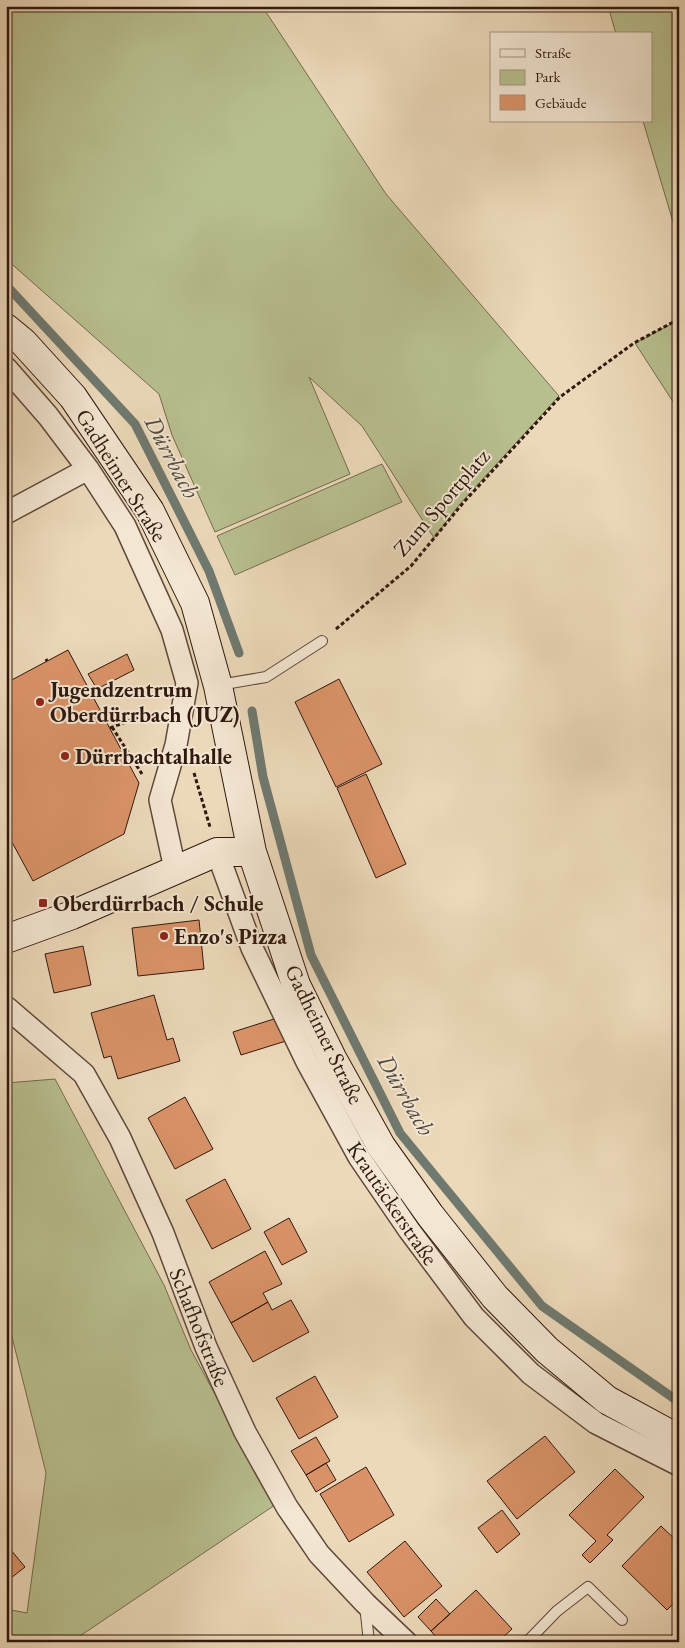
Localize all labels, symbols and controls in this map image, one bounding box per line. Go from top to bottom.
legend [490,32,652,122]
text: Straße [535,43,571,62]
text: Park [535,67,562,86]
text: Gebäude [535,93,587,112]
street label: Gadheimer Straße [69,403,174,548]
water label: Dürrbach [137,409,207,504]
street label: Zum Sportplatz [387,442,497,562]
place label: Jugendzentrum Oberdürrbach (JUZ) [48,675,239,729]
marker: Jugendzentrum Oberdürrbach (JUZ) [34,696,46,708]
place label: Dürrbachtalhalle [75,742,232,771]
marker: Dürrbachtalhalle [59,750,71,762]
place label: Oberdürrbach / Schule [53,889,263,918]
marker: Oberdürrbach / Schule [37,897,49,909]
place label: Enzo's Pizza [174,922,287,951]
marker: Enzo's Pizza [158,930,170,942]
street label: Gadheimer Straße [278,960,371,1109]
water label: Dürrbach [370,1047,442,1141]
street label: Krautäckerstraße [340,1136,445,1271]
street label: Schafhofstraße [163,1264,237,1391]

